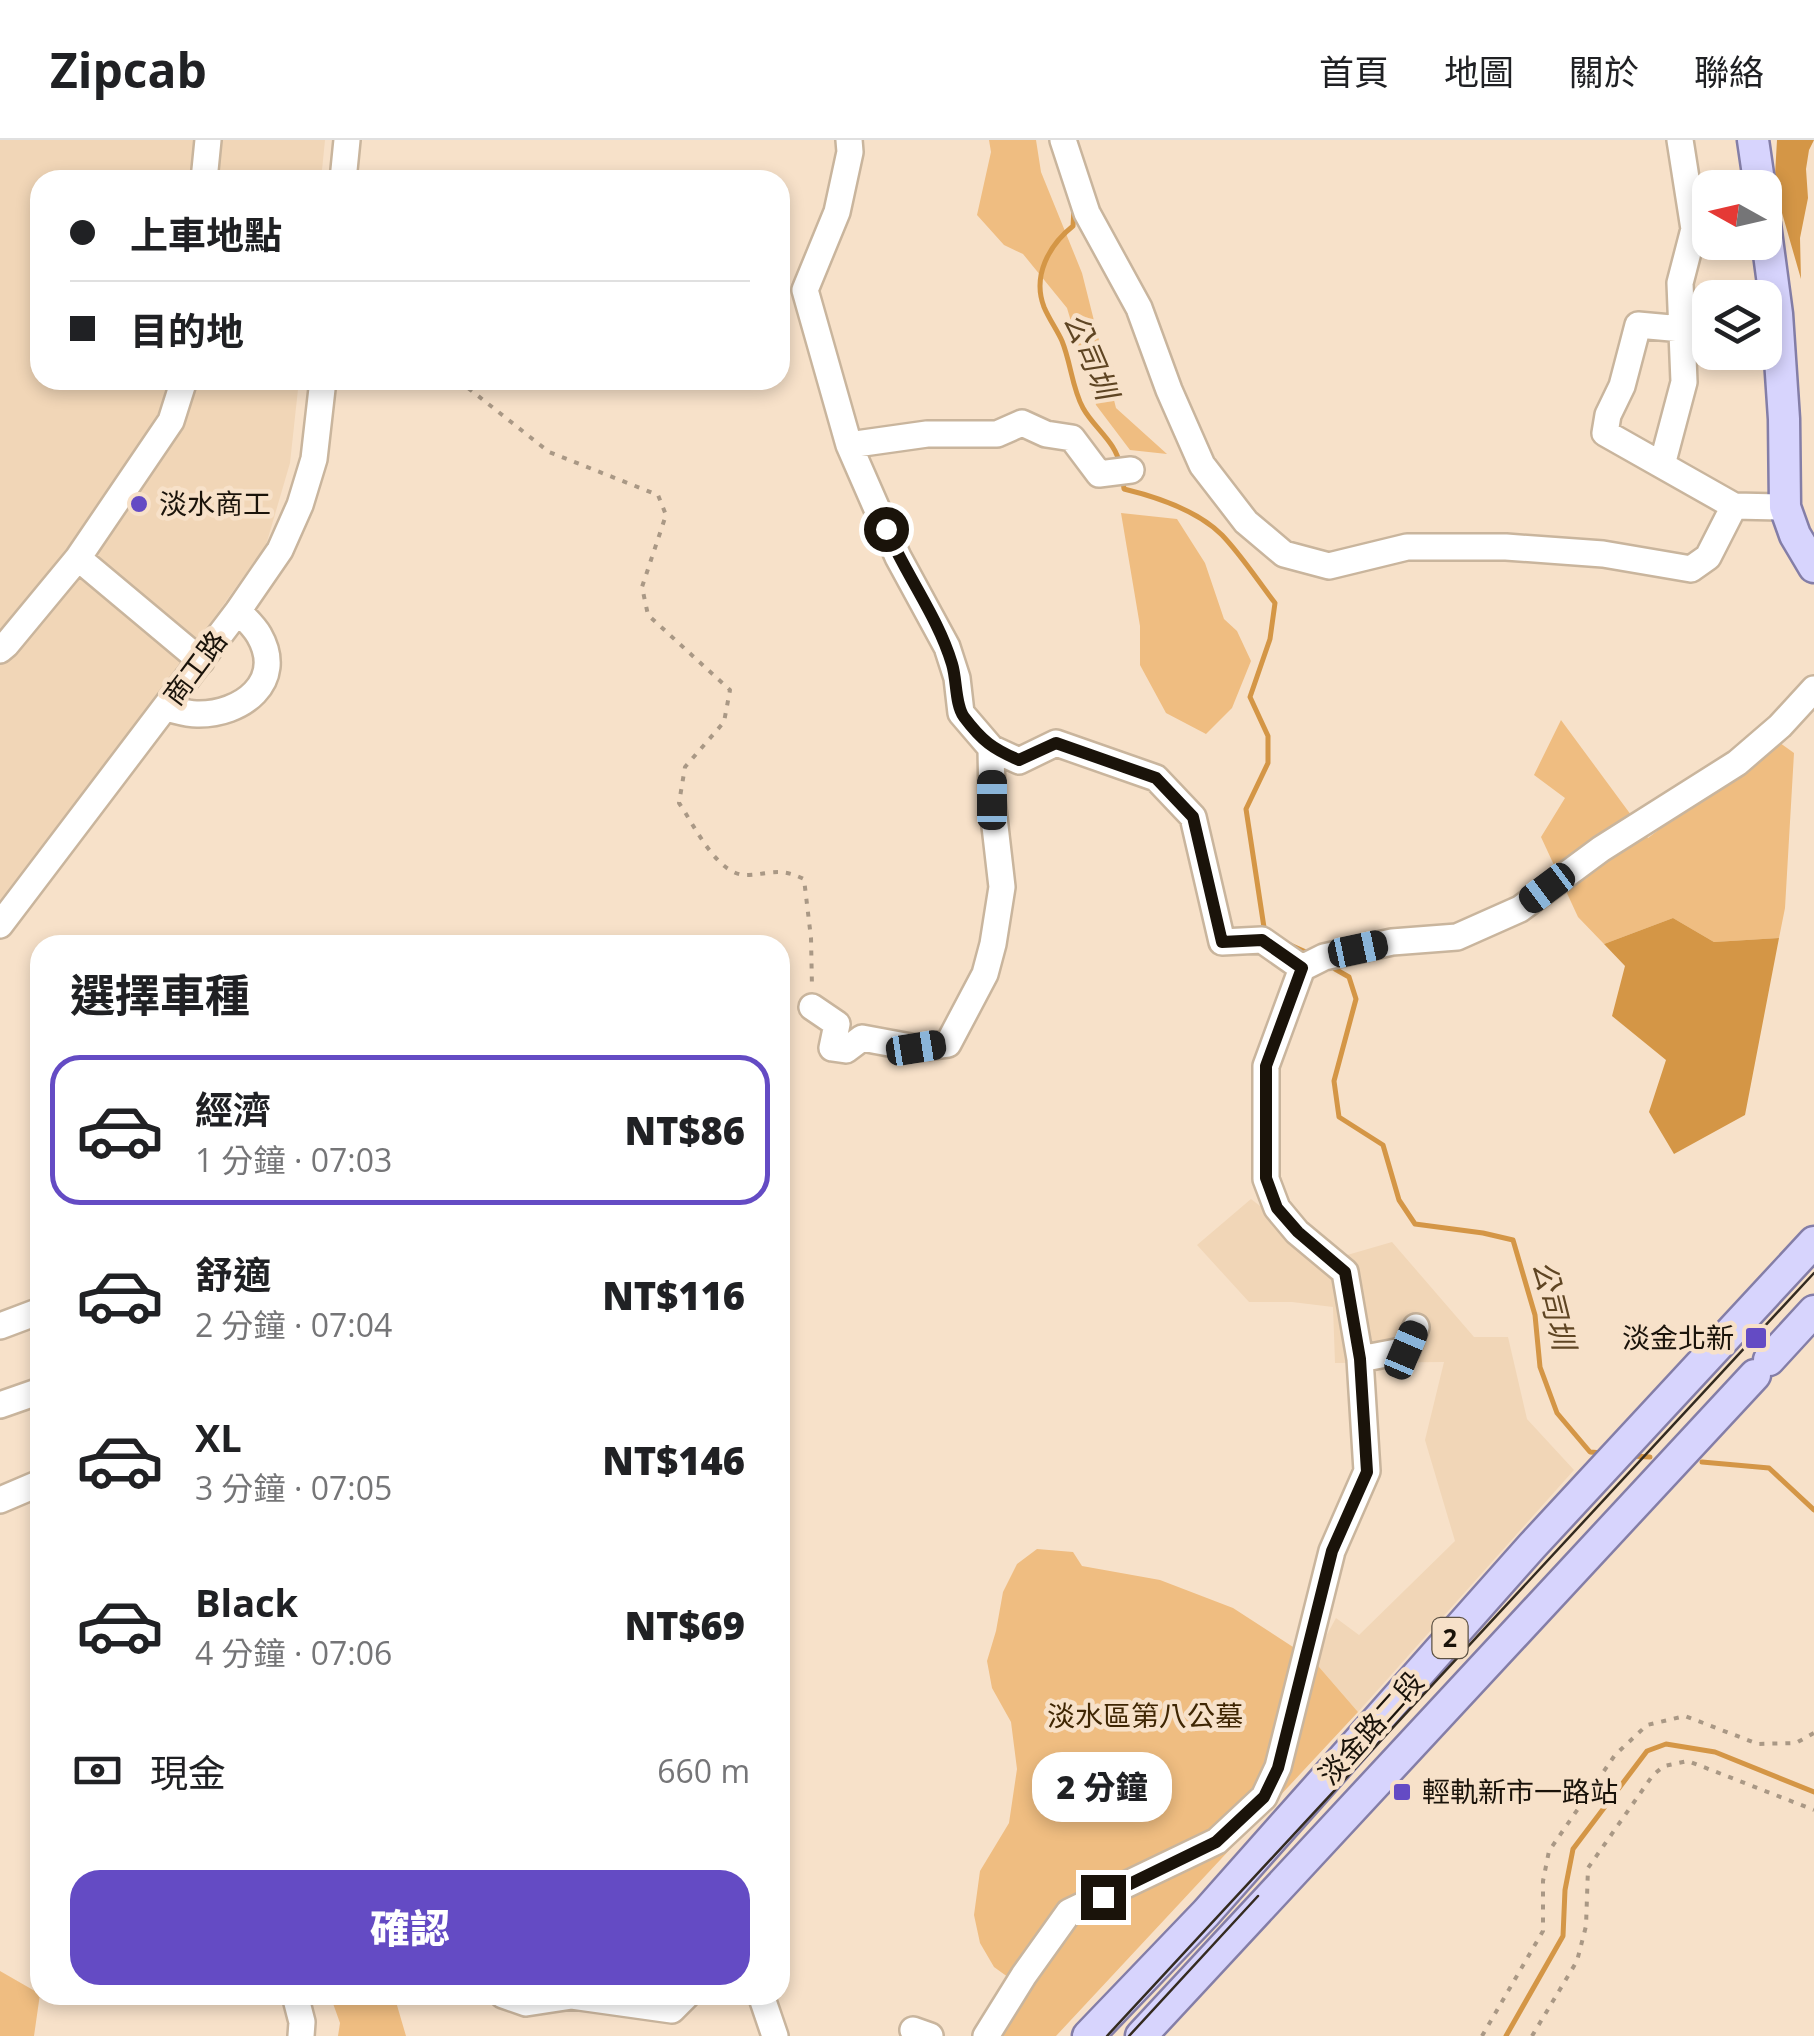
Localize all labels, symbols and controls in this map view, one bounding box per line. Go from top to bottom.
text: Zipcab [50,37,207,102]
text: 首頁 [1319,48,1389,95]
text: 地圖 [1444,48,1514,95]
text: 關於 [1569,48,1639,95]
text: 聯絡 [1694,48,1764,95]
north arrow [1692,170,1782,260]
map controls [1692,170,1782,370]
text: 上車地點 [130,208,282,260]
button: layers [1692,280,1782,370]
text: 目的地 [130,304,244,356]
water label: 公司圳 [1055,306,1129,409]
place label: 淡水商工 [159,484,271,522]
marker: 淡水商工 [128,493,150,515]
route start [864,507,909,552]
street label: 商工路 [154,622,235,712]
car [977,770,1007,830]
car [1514,858,1580,918]
car [1326,928,1390,970]
text: 選擇車種 [70,964,250,1025]
car [884,1028,948,1068]
text: 經濟 [195,1083,271,1135]
icon: car [75,1085,165,1175]
text: NT$86 [624,1104,745,1156]
text: 1 分鐘 · 07:03 [195,1138,392,1181]
text: 舒適 [195,1248,271,1300]
icon: car [75,1250,165,1340]
water label: 公司圳 [1524,1256,1586,1357]
text: NT$116 [602,1269,745,1321]
text: 2 分鐘 · 07:04 [195,1303,392,1346]
car [1380,1317,1432,1383]
place label: 淡金北新 [1622,1318,1734,1356]
marker: 淡金北新 [1743,1325,1769,1351]
text: XL [195,1411,242,1463]
icon: car [75,1415,165,1505]
text: NT$146 [602,1434,745,1486]
text: 3 分鐘 · 07:05 [195,1466,392,1509]
text: Black [195,1576,298,1628]
icon: car [75,1580,165,1670]
text: NT$69 [624,1599,745,1651]
road number: 2 [1432,1618,1468,1658]
text: 4 分鐘 · 07:06 [195,1631,392,1674]
street label: 淡金路二段 [1309,1663,1431,1792]
park label: 淡水區第八公墓 [1047,1696,1243,1734]
icon: cash [70,1743,125,1798]
text: 現金 [150,1746,226,1798]
text: 660 m [657,1749,750,1792]
callout: 2 分鐘 [1033,1752,1173,1822]
text: 2 分鐘 [1056,1765,1148,1808]
place label: 輕軌新市一路站 [1422,1772,1618,1810]
marker: 輕軌新市一路站 [1391,1781,1413,1803]
button: 確認 [70,1870,750,1985]
route end [1081,1875,1126,1920]

